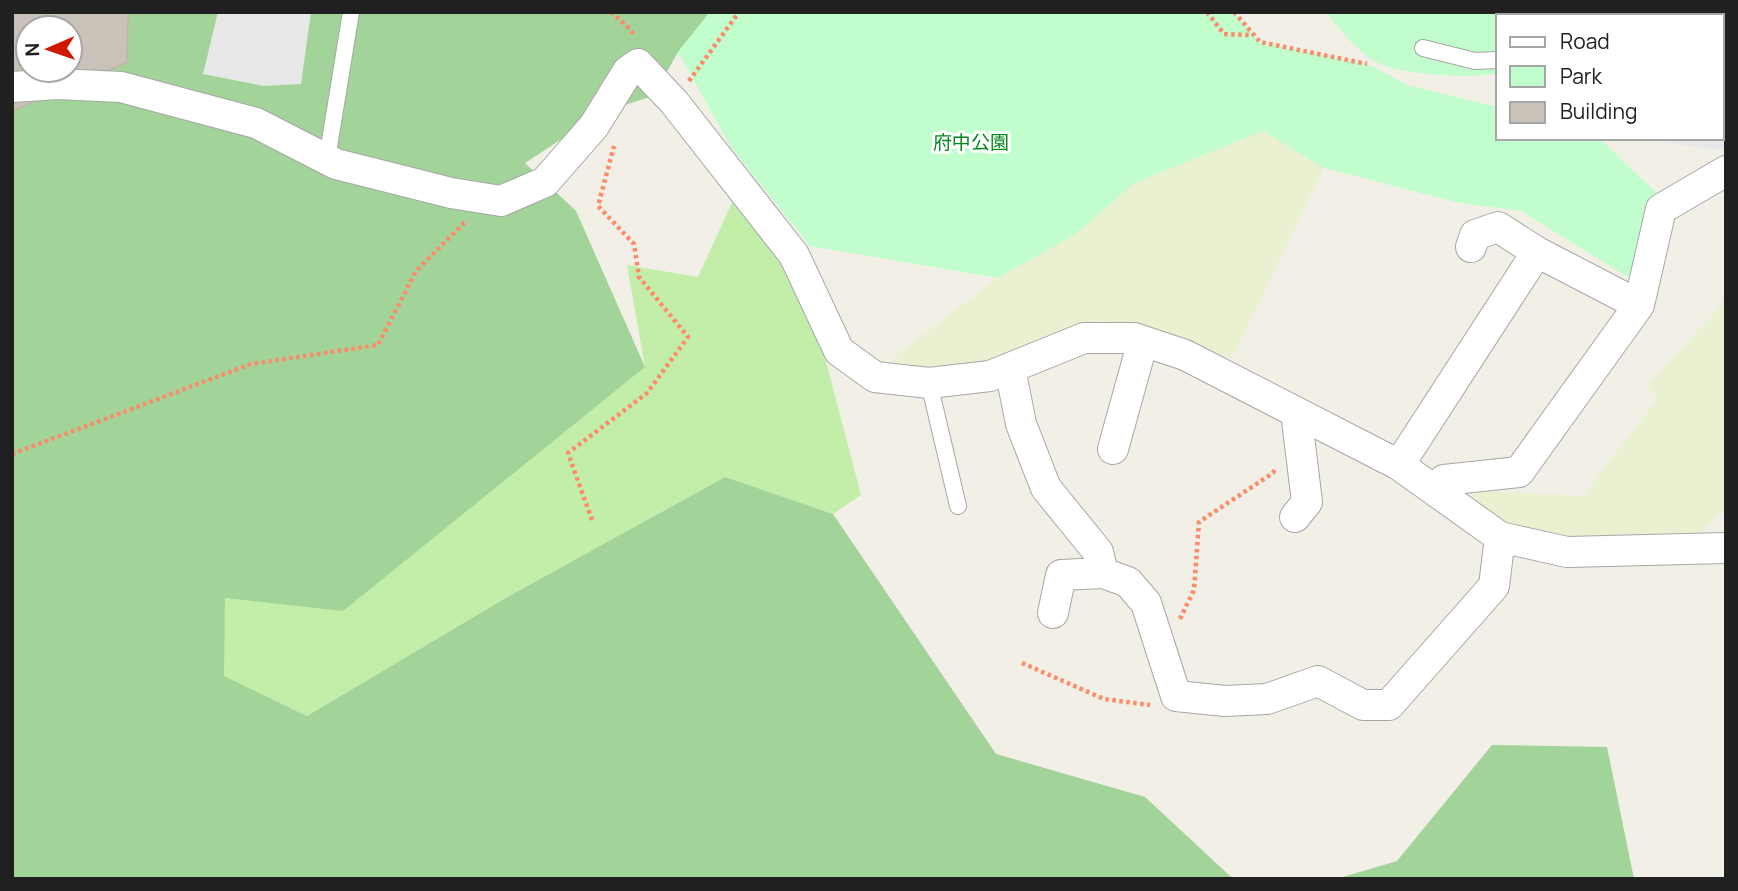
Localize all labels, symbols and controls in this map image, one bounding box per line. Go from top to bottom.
north arrow [14,14,84,84]
legend [1496,14,1724,140]
text: Road [1560,27,1610,55]
text: N [19,42,45,57]
text: Park [1560,62,1602,90]
text: Building [1560,97,1637,125]
park label: 府中公園 [933,129,1009,155]

